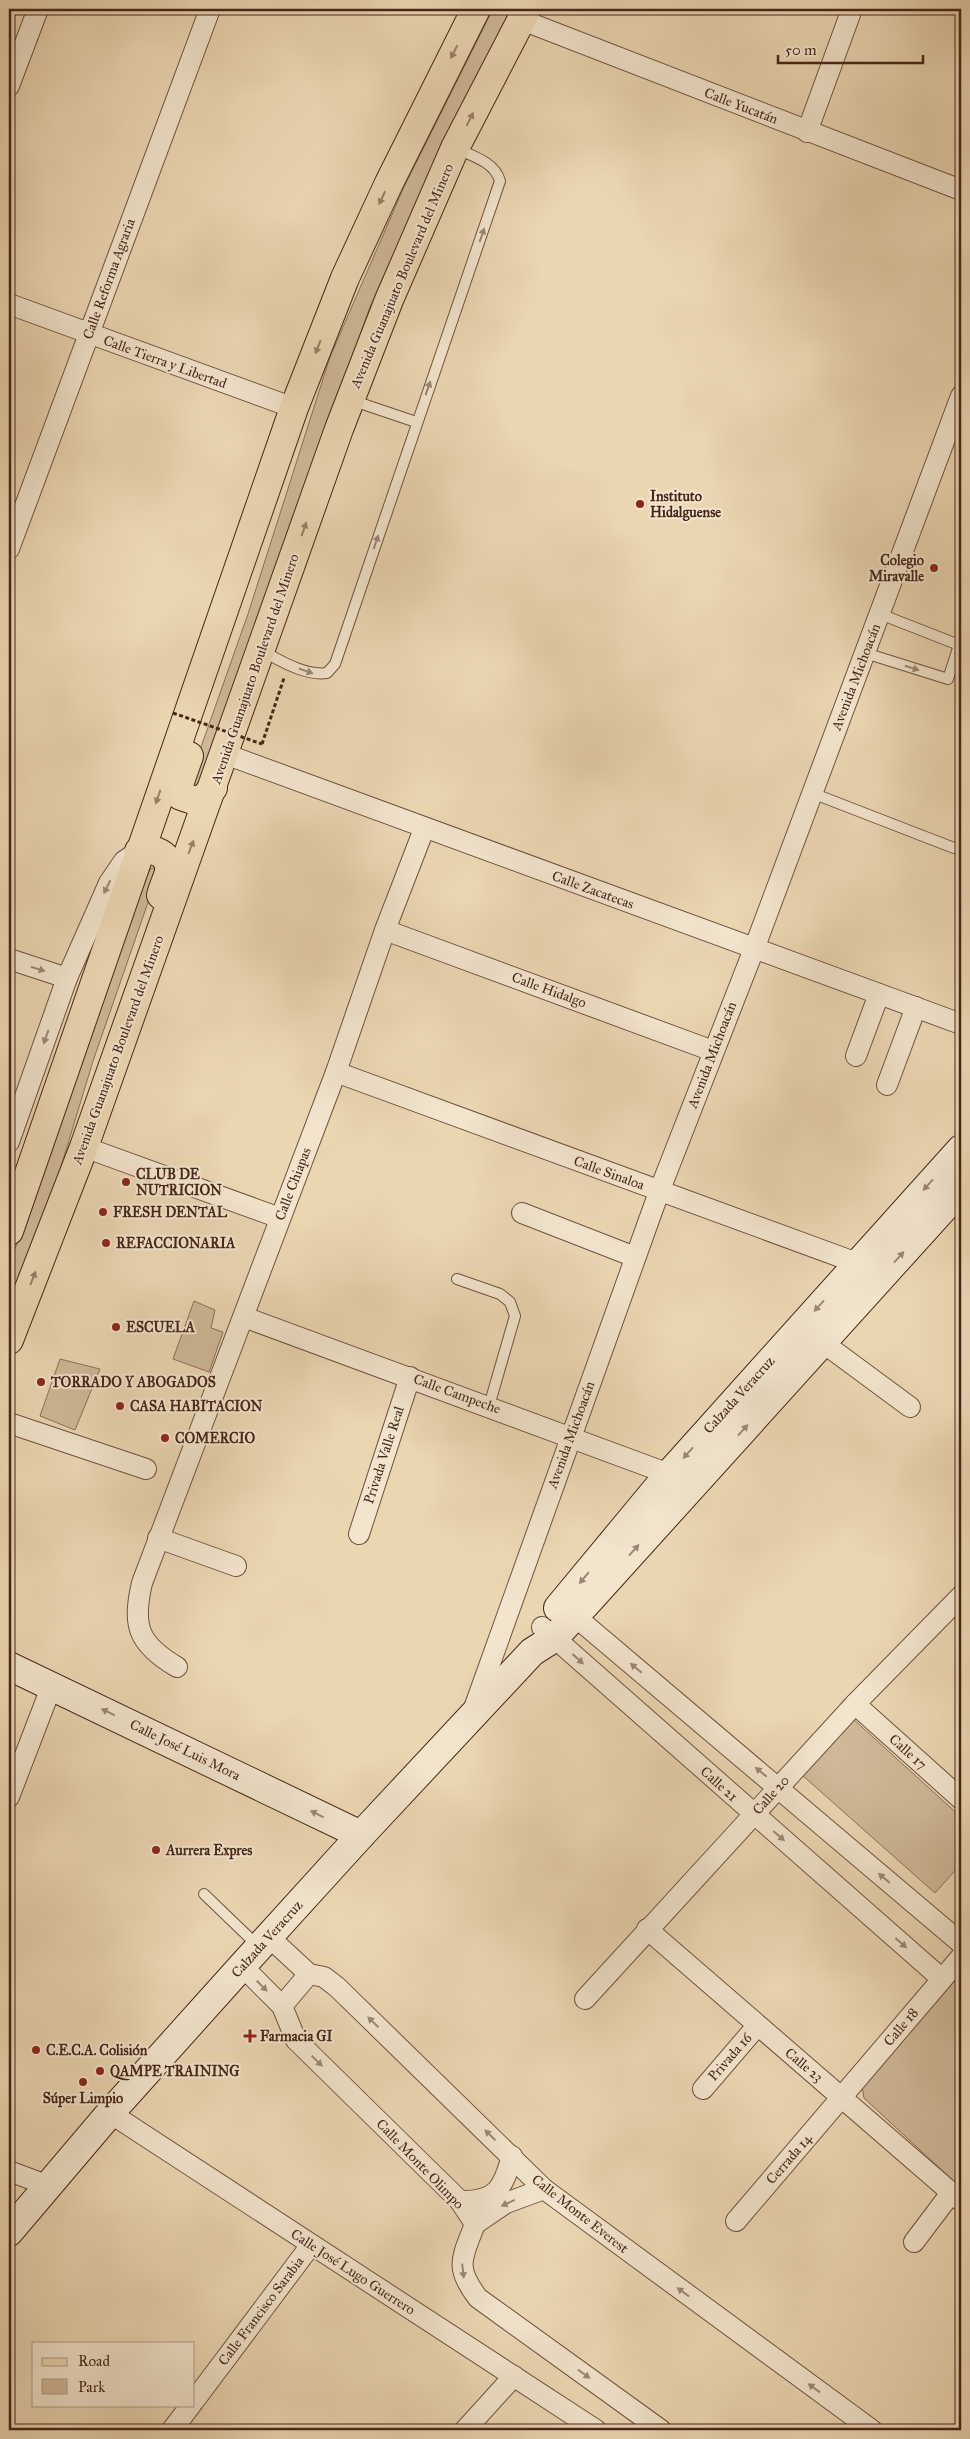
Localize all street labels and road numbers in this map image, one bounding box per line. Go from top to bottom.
street label: Calle Yucatán [702,84,781,128]
street label: Avenida Guanajuato Boulevard del Minero [346,161,457,392]
street label: Calle Reforma Agraria [79,216,139,342]
street label: Calle Tierra y Libertad [101,332,229,392]
street label: Avenida Guanajuato Boulevard del Minero [207,552,303,787]
street label: Avenida Michoacán [827,621,884,734]
street label: Calle Zacatecas [550,867,636,913]
street label: Avenida Guanajuato Boulevard del Minero [68,933,167,1168]
street label: Calle Hidalgo [509,969,589,1011]
street label: Avenida Michoacán [683,999,740,1112]
street label: Calle Chiapas [271,1145,315,1223]
street label: Calle Sinaloa [571,1152,647,1194]
street label: Calzada Veracruz [700,1352,779,1437]
street label: Calle Campeche [411,1370,503,1418]
street label: Avenida Michoacán [543,1379,598,1492]
street label: Privada Valle Real [360,1404,408,1506]
street label: Calle José Luis Mora [127,1716,243,1785]
street label: Calle 17 [886,1731,930,1773]
street label: Calle 21 [697,1763,741,1805]
street label: Calle 20 [749,1772,793,1818]
street label: Calzada Veracruz [228,1896,307,1981]
street label: Calle 18 [880,2004,922,2050]
street label: Privada 16 [705,2029,756,2085]
street label: Calle 23 [782,2044,826,2086]
street label: Calle Monte Olimpo [373,2115,467,2213]
street label: Cerrada 14 [763,2129,816,2188]
street label: Calle Monte Everest [528,2171,632,2257]
street label: Calle José Lugo Guerrero [287,2225,418,2319]
street label: Calle Francisco Sarabia [214,2253,308,2369]

